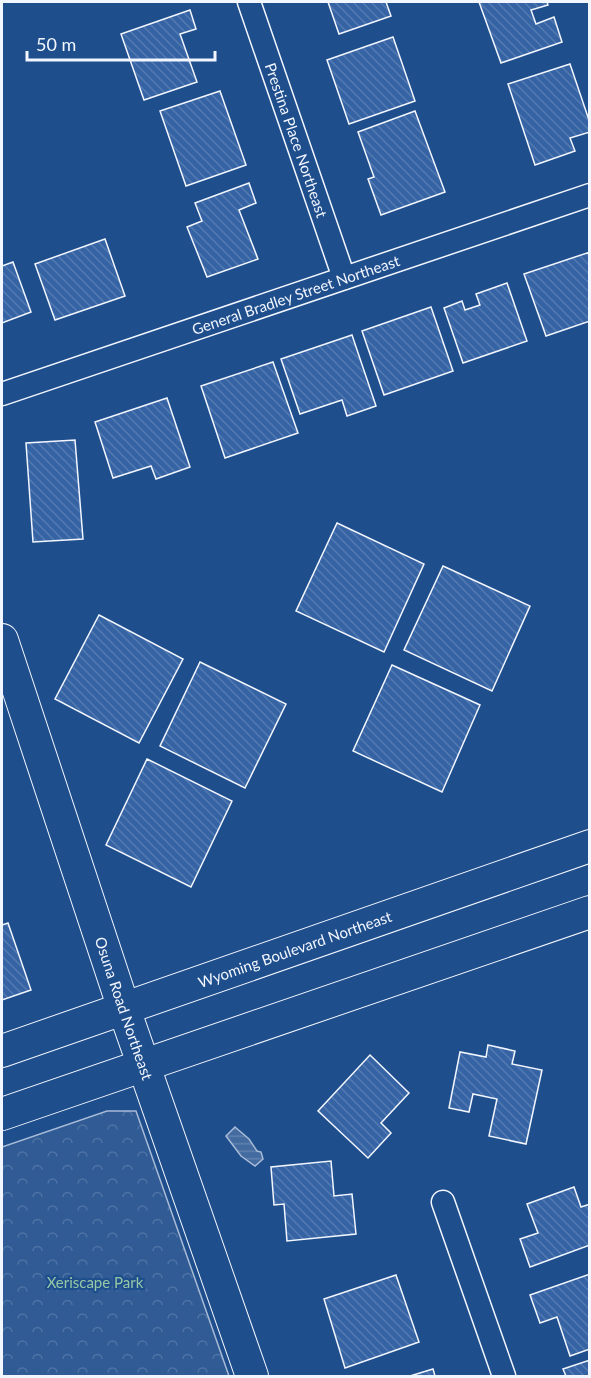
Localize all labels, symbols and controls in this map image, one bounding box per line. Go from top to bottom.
scale bar [27,24,214,62]
text: 50 m [36,33,76,55]
street label: Prestina Place Northeast [262,60,332,220]
street label: General Bradley Street Northeast [189,251,402,338]
street label: Wyoming Boulevard Northeast [196,907,395,991]
street label: Osuna Road Northeast [92,934,157,1083]
park label: Xeriscape Park [47,1273,144,1291]

